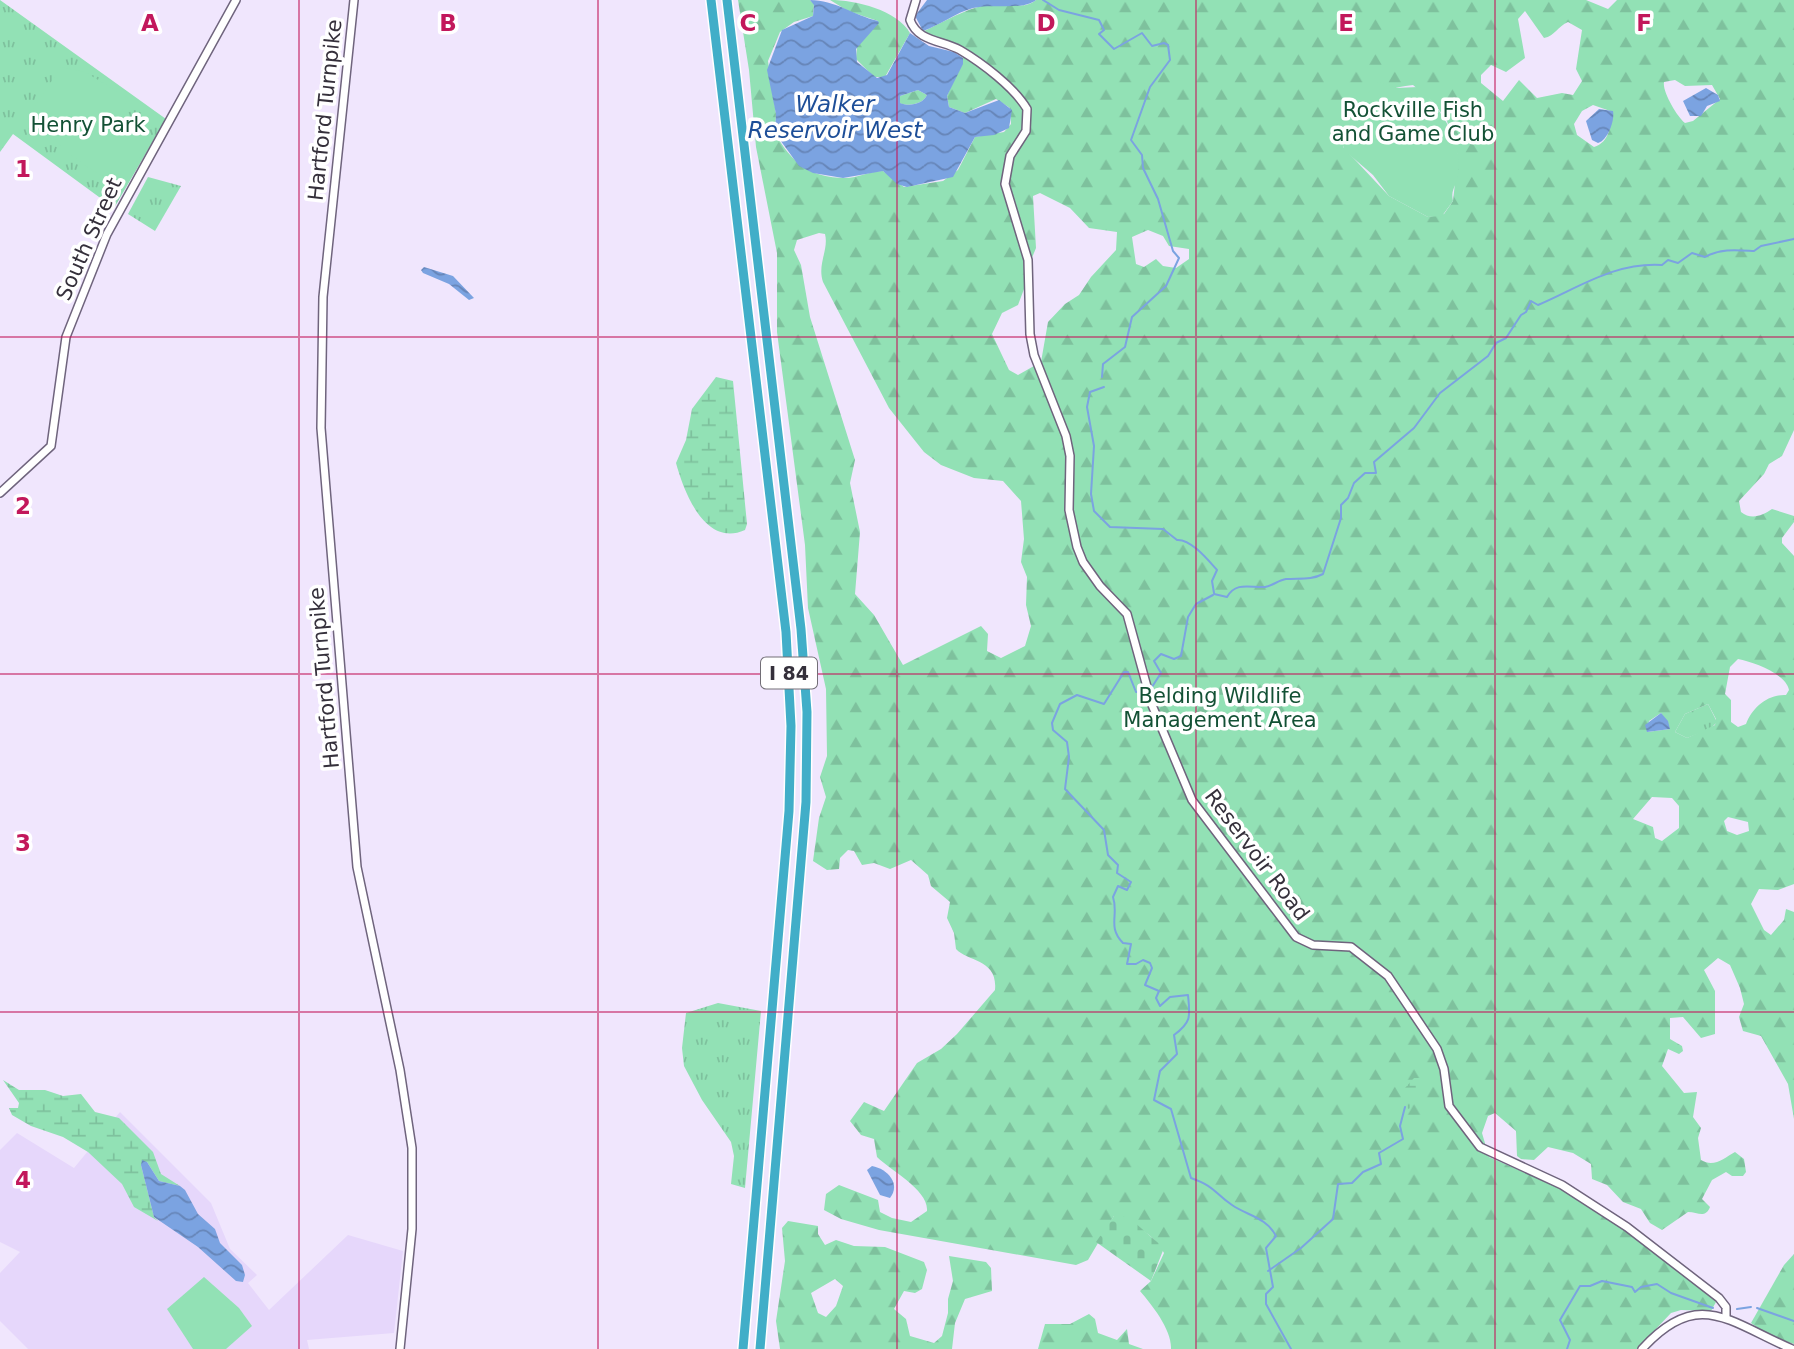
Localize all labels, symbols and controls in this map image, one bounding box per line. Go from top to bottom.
text: A [141,10,159,36]
text: B [439,10,457,36]
text: C [740,10,756,36]
text: D [1036,10,1056,36]
text: E [1338,10,1354,36]
text: F [1636,10,1652,36]
street label: Hartford Turnpike [304,18,346,202]
water label: Walker Reservoir West [748,91,923,143]
park label: Rockville Fish and Game Club [1332,98,1494,146]
park label: Henry Park [30,113,146,137]
text: 1 [15,156,31,182]
street label: South Street [51,174,127,304]
text: 2 [15,493,31,519]
street label: Hartford Turnpike [304,586,344,770]
road number: I 84 [761,658,817,688]
park label: Belding Wildlife Management Area [1123,684,1317,732]
street label: Reservoir Road [1200,785,1314,925]
text: 3 [15,830,31,856]
text: 4 [15,1167,31,1193]

